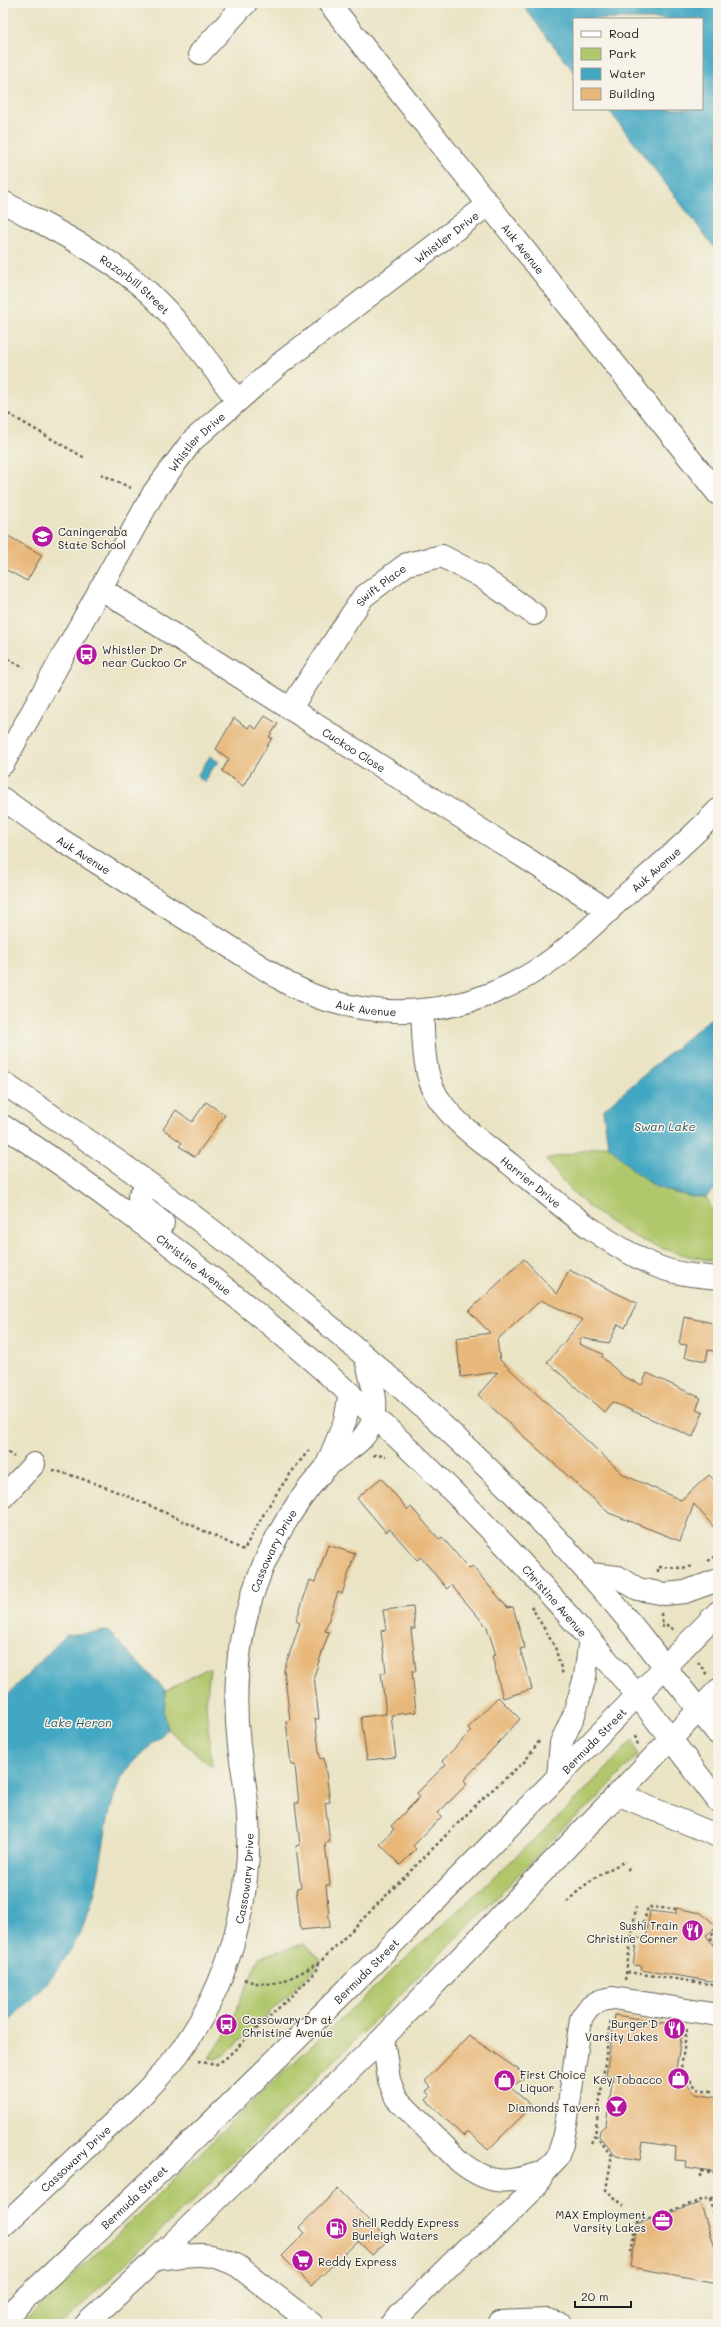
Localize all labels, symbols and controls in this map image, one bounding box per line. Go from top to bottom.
legend [573,18,703,110]
text: Road [609,25,639,41]
text: Park [609,45,636,61]
text: Water [609,65,646,81]
text: Building [609,85,655,101]
street label: Whistler Drive [411,207,482,266]
street label: Auk Avenue [499,220,548,277]
street label: Razorbill Street [97,251,174,317]
street label: Whistler Drive [164,408,228,475]
school or university icon: Caningeraba State School [30,524,56,550]
place label: Caningeraba State School [58,524,128,552]
street label: Swift Place [352,560,409,609]
bus stop icon: Whistler Dr near Cuckoo Cr [73,642,99,668]
place label: Whistler Dr near Cuckoo Cr [102,642,187,670]
street label: Cuckoo Close [320,724,389,775]
street label: Auk Avenue [54,832,114,877]
street label: Auk Avenue [627,843,684,895]
street label: Auk Avenue [334,996,397,1019]
water label: Swan Lake [634,1118,696,1134]
street label: Harrier Drive [498,1152,565,1211]
street label: Christine Avenue [154,1230,235,1298]
street label: Cassowary Drive [246,1506,300,1594]
street label: Christine Avenue [519,1561,591,1640]
street label: Bermuda Street [558,1704,629,1776]
water label: Lake Heron [44,1714,112,1730]
street label: Cassowary Drive [231,1833,256,1925]
place label: Sushi Train Christine Corner [587,1918,678,1946]
restaurant icon: Sushi Train Christine Corner [680,1918,706,1944]
street label: Bermuda Street [330,1935,402,2006]
bus stop icon: Cassowary Dr at Christine Avenue [213,2012,239,2038]
place label: Cassowary Dr at Christine Avenue [242,2012,333,2040]
place label: Burger'D Varsity Lakes [585,2016,658,2044]
restaurant icon: Burger'D Varsity Lakes [661,2016,687,2042]
shop icon: Key Tobacco [665,2066,691,2092]
shop icon: First Choice Liquor [492,2067,518,2093]
place label: First Choice Liquor [520,2067,586,2095]
place label: Key Tobacco [593,2072,662,2087]
bar icon: Diamonds Tavern [603,2094,629,2120]
place label: Diamonds Tavern [508,2100,600,2115]
street label: Cassowary Drive [37,2121,114,2195]
street label: Bermuda Street [97,2161,170,2232]
place label: MAX Employment Varsity Lakes [555,2207,646,2235]
office icon: MAX Employment Varsity Lakes [649,2207,675,2233]
fuel station icon: Shell Reddy Express Burleigh Waters [323,2215,349,2241]
place label: Shell Reddy Express Burleigh Waters [352,2215,459,2243]
supermarket icon: Reddy Express [289,2248,315,2274]
place label: Reddy Express [318,2254,397,2269]
scale bar [575,2283,631,2309]
text: 20 m [581,2288,609,2304]

